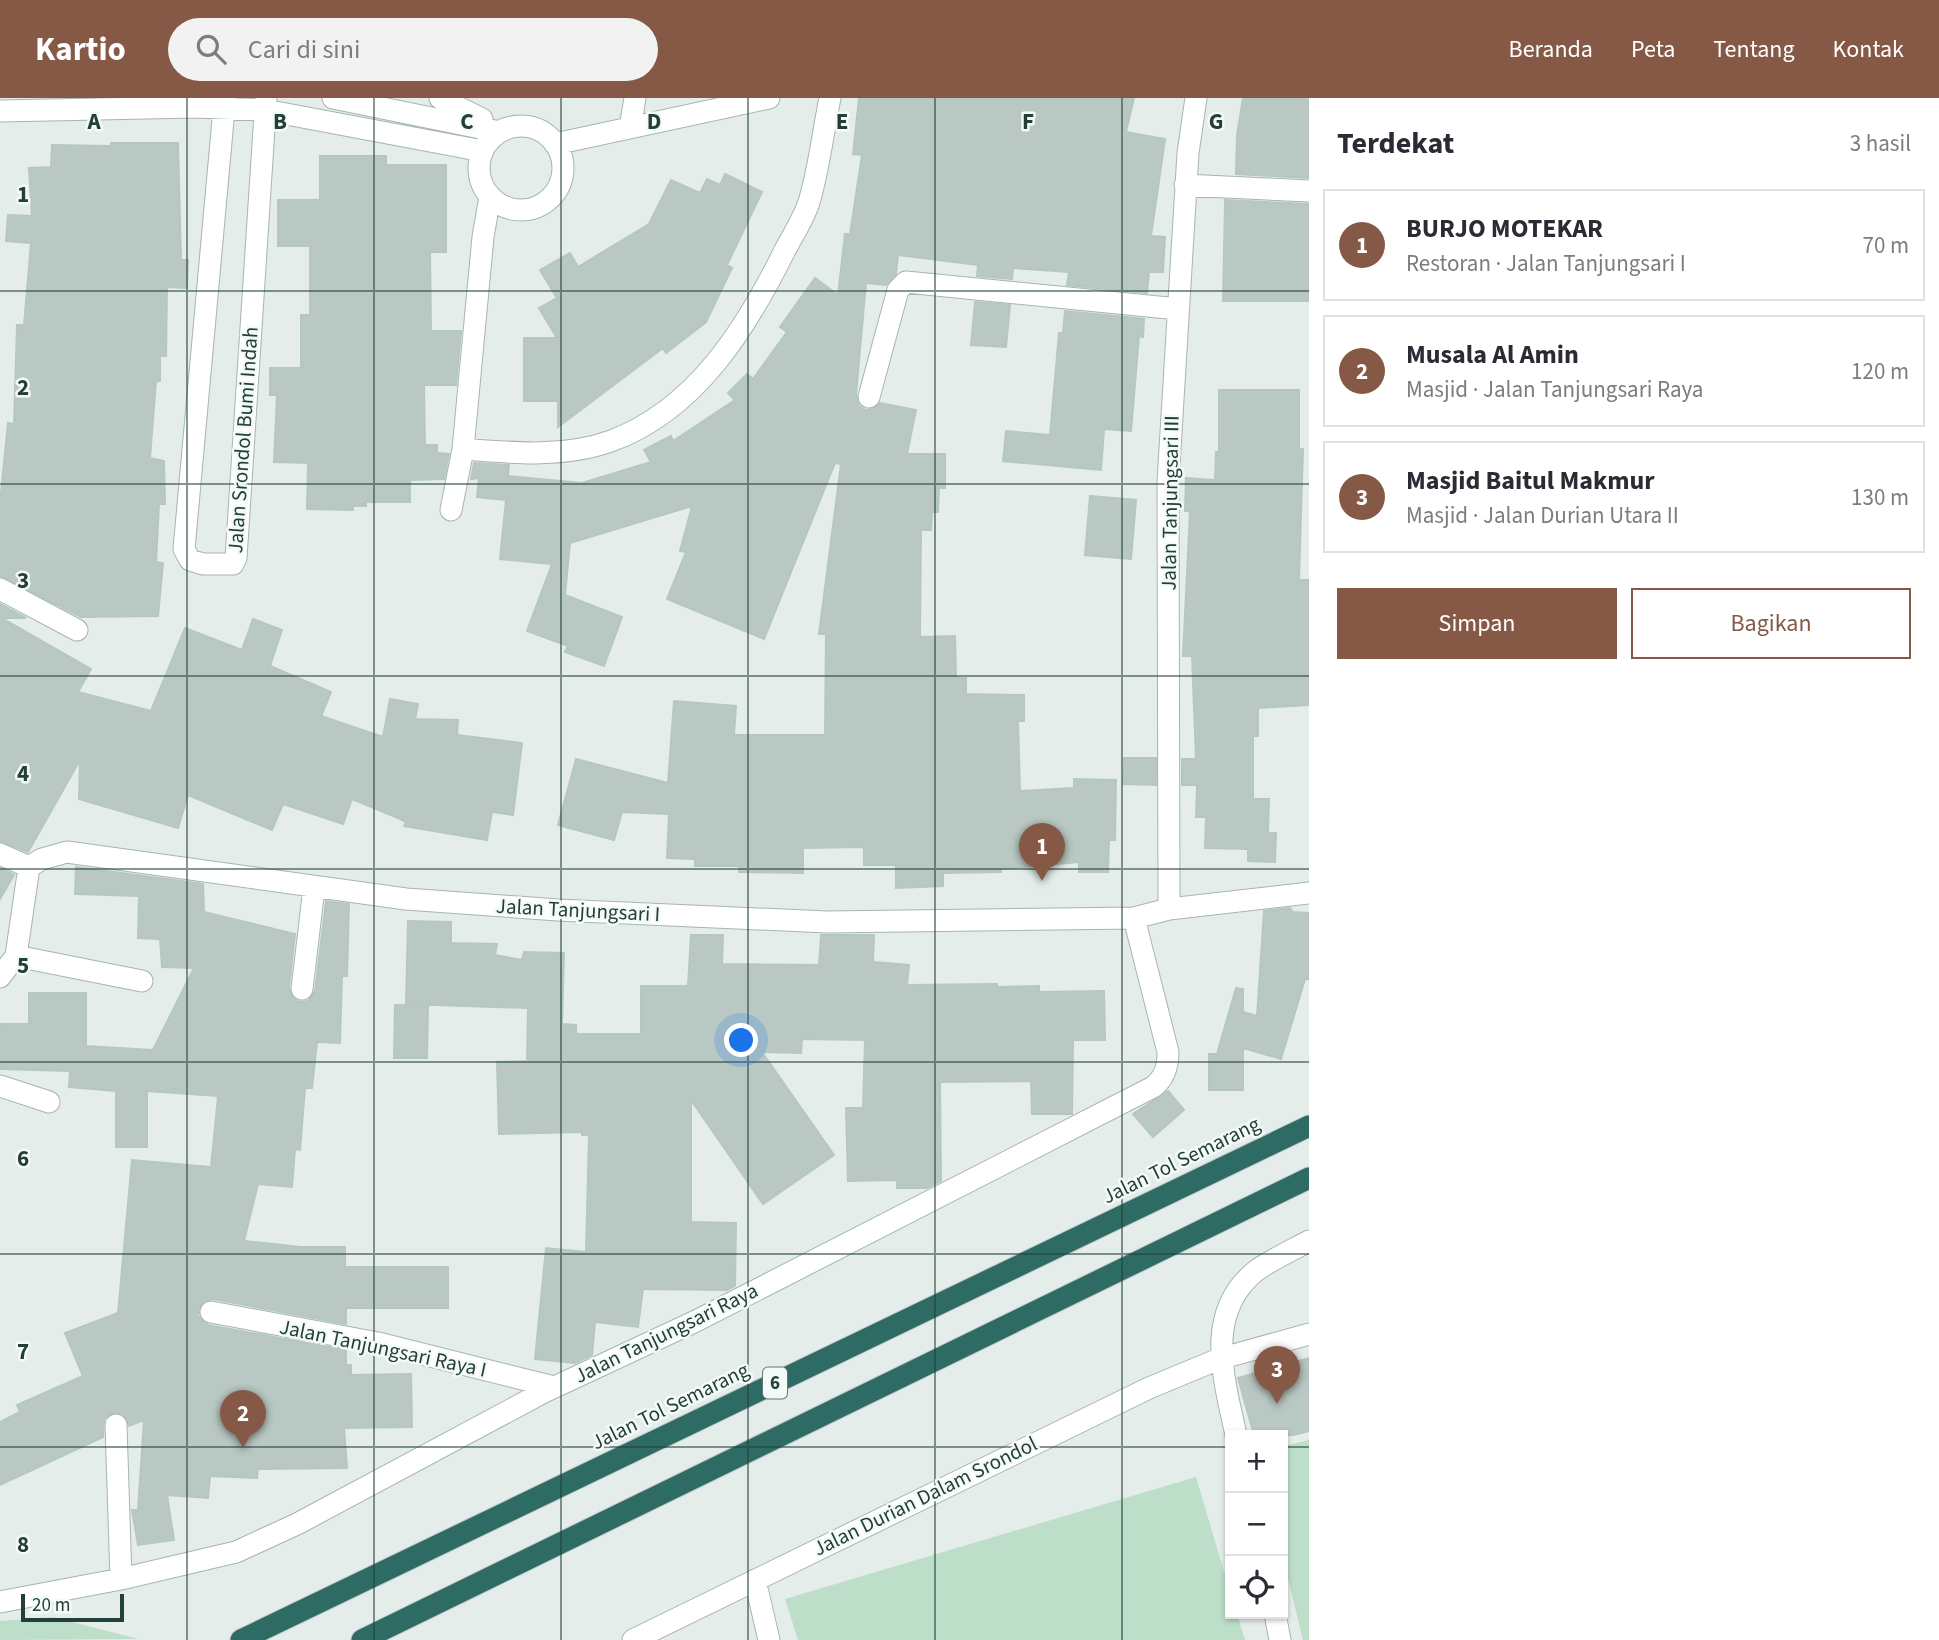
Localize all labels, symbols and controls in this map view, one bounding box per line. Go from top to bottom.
search box [168,18,658,81]
text: Kartio [35,26,126,73]
icon: search [192,30,230,68]
text: Cari di sini [248,31,360,68]
text: Beranda [1509,32,1593,67]
text: Peta [1631,32,1675,67]
text: Tentang [1713,32,1795,67]
text: Kontak [1833,32,1904,67]
text: A [86,105,101,138]
text: B [273,105,287,138]
text: C [460,105,474,138]
text: D [647,105,661,138]
text: E [836,105,848,138]
text: F [1022,105,1034,138]
text: G [1209,105,1223,138]
text: Terdekat [1337,122,1454,165]
text: 3 hasil [1850,127,1911,160]
text: 1 [17,178,29,211]
text: BURJO MOTEKAR [1406,210,1603,247]
text: 1 [1356,229,1368,262]
text: 70 m [1862,229,1909,262]
text: Restoran · Jalan Tanjungsari I [1406,247,1686,280]
street label: Jalan Srondol Bumi Indah [220,326,266,554]
text: Musala Al Amin [1406,336,1579,373]
text: 2 [1356,355,1368,388]
text: 120 m [1851,355,1909,388]
text: 2 [17,371,29,404]
text: Masjid · Jalan Tanjungsari Raya [1406,373,1703,406]
street label: Jalan Tanjungsari III [1153,415,1187,591]
text: Masjid Baitul Makmur [1406,462,1655,499]
text: 3 [1356,481,1368,514]
text: 130 m [1851,481,1909,514]
text: Masjid · Jalan Durian Utara II [1406,499,1679,532]
text: 3 [17,564,29,597]
button: Simpan [1337,588,1617,659]
button: Bagikan [1631,588,1911,659]
text: 4 [17,757,29,790]
pin: 1 [1019,823,1065,881]
street label: Jalan Tanjungsari I [495,891,661,929]
text: 5 [17,949,29,982]
your location [724,1023,758,1057]
street label: Jalan Tol Semarang [1097,1109,1265,1211]
text: 6 [17,1142,29,1175]
street label: Jalan Tanjungsari Raya [569,1275,763,1391]
street label: Jalan Tanjungsari Raya I [277,1311,489,1385]
text: 7 [17,1335,29,1368]
pin: 3 [1254,1346,1300,1404]
street label: Jalan Tol Semarang [586,1355,754,1457]
road number: 6 [763,1368,787,1399]
pin: 2 [220,1390,266,1448]
street label: Jalan Durian Dalam Srondol [808,1429,1042,1563]
map controls [1225,1430,1288,1619]
button: + [1225,1430,1288,1493]
button: − [1225,1493,1288,1556]
text: 8 [17,1528,29,1561]
button: locate [1225,1556,1288,1619]
scale bar [21,1591,124,1623]
text: 20 m [32,1592,70,1619]

